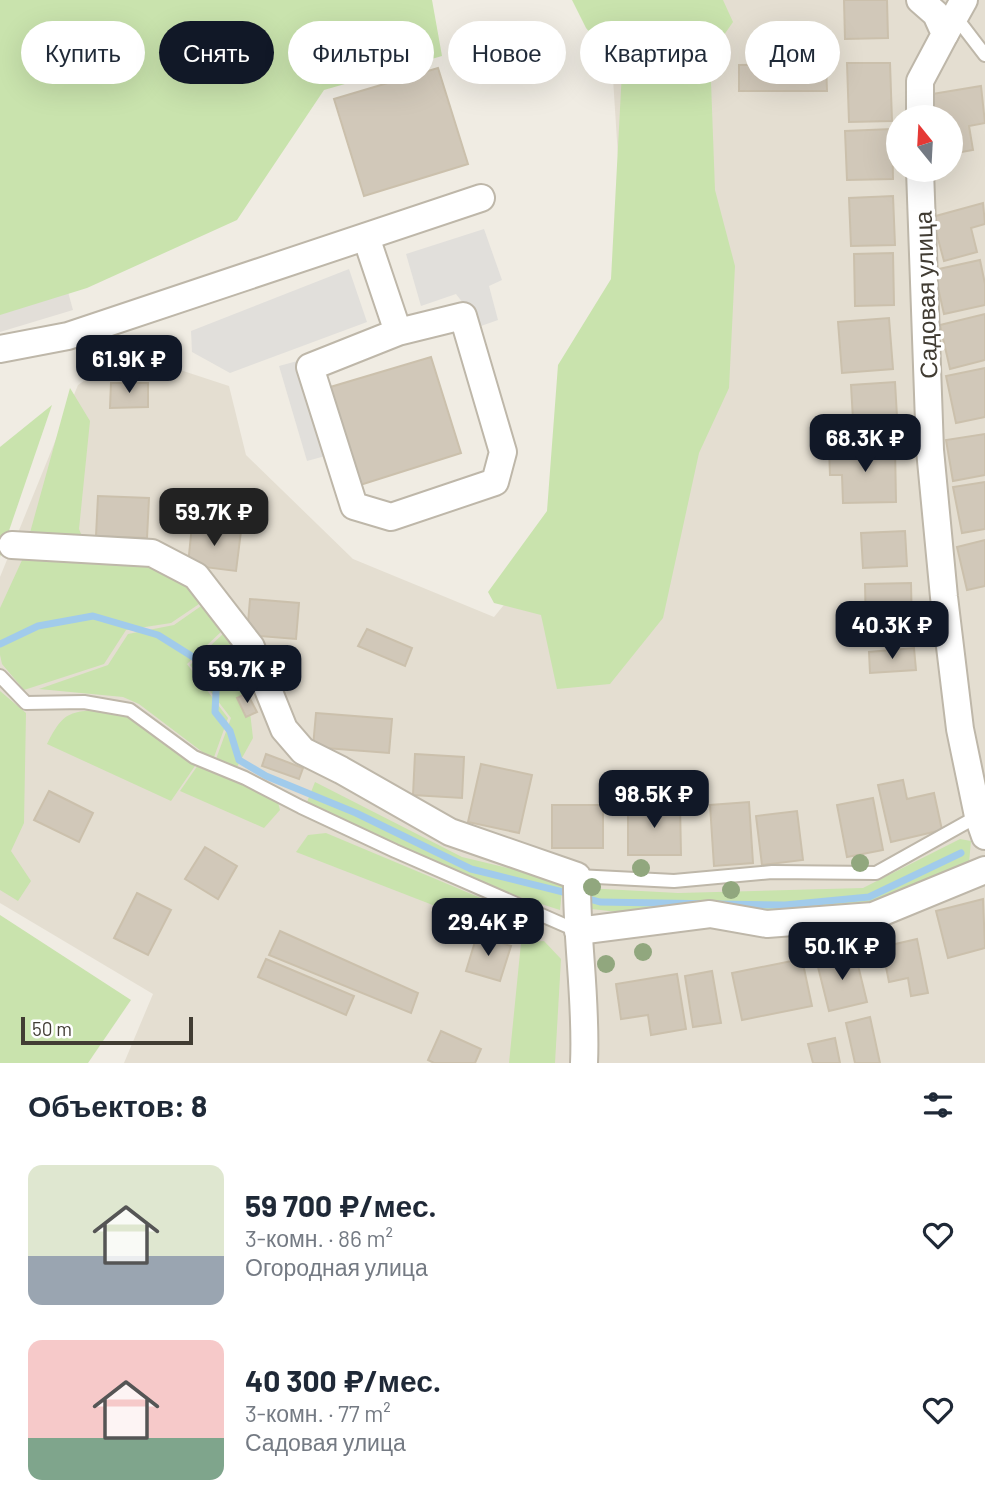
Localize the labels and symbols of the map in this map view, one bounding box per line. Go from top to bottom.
north arrow [886,105,962,182]
street label: Садовая улица [908,210,942,379]
pin: 61.9K ₽ [64,336,194,395]
pin: 68.3K ₽ [800,414,930,474]
pin: 59.7K ₽ [149,489,279,548]
pin: 40.3K ₽ [827,602,957,661]
pin: 59.7K ₽ [182,646,312,705]
pin: 98.5K ₽ [589,770,719,830]
pin: 29.4K ₽ [423,898,553,958]
pin: 50.1K ₽ [777,922,907,982]
scale bar [21,1014,192,1046]

